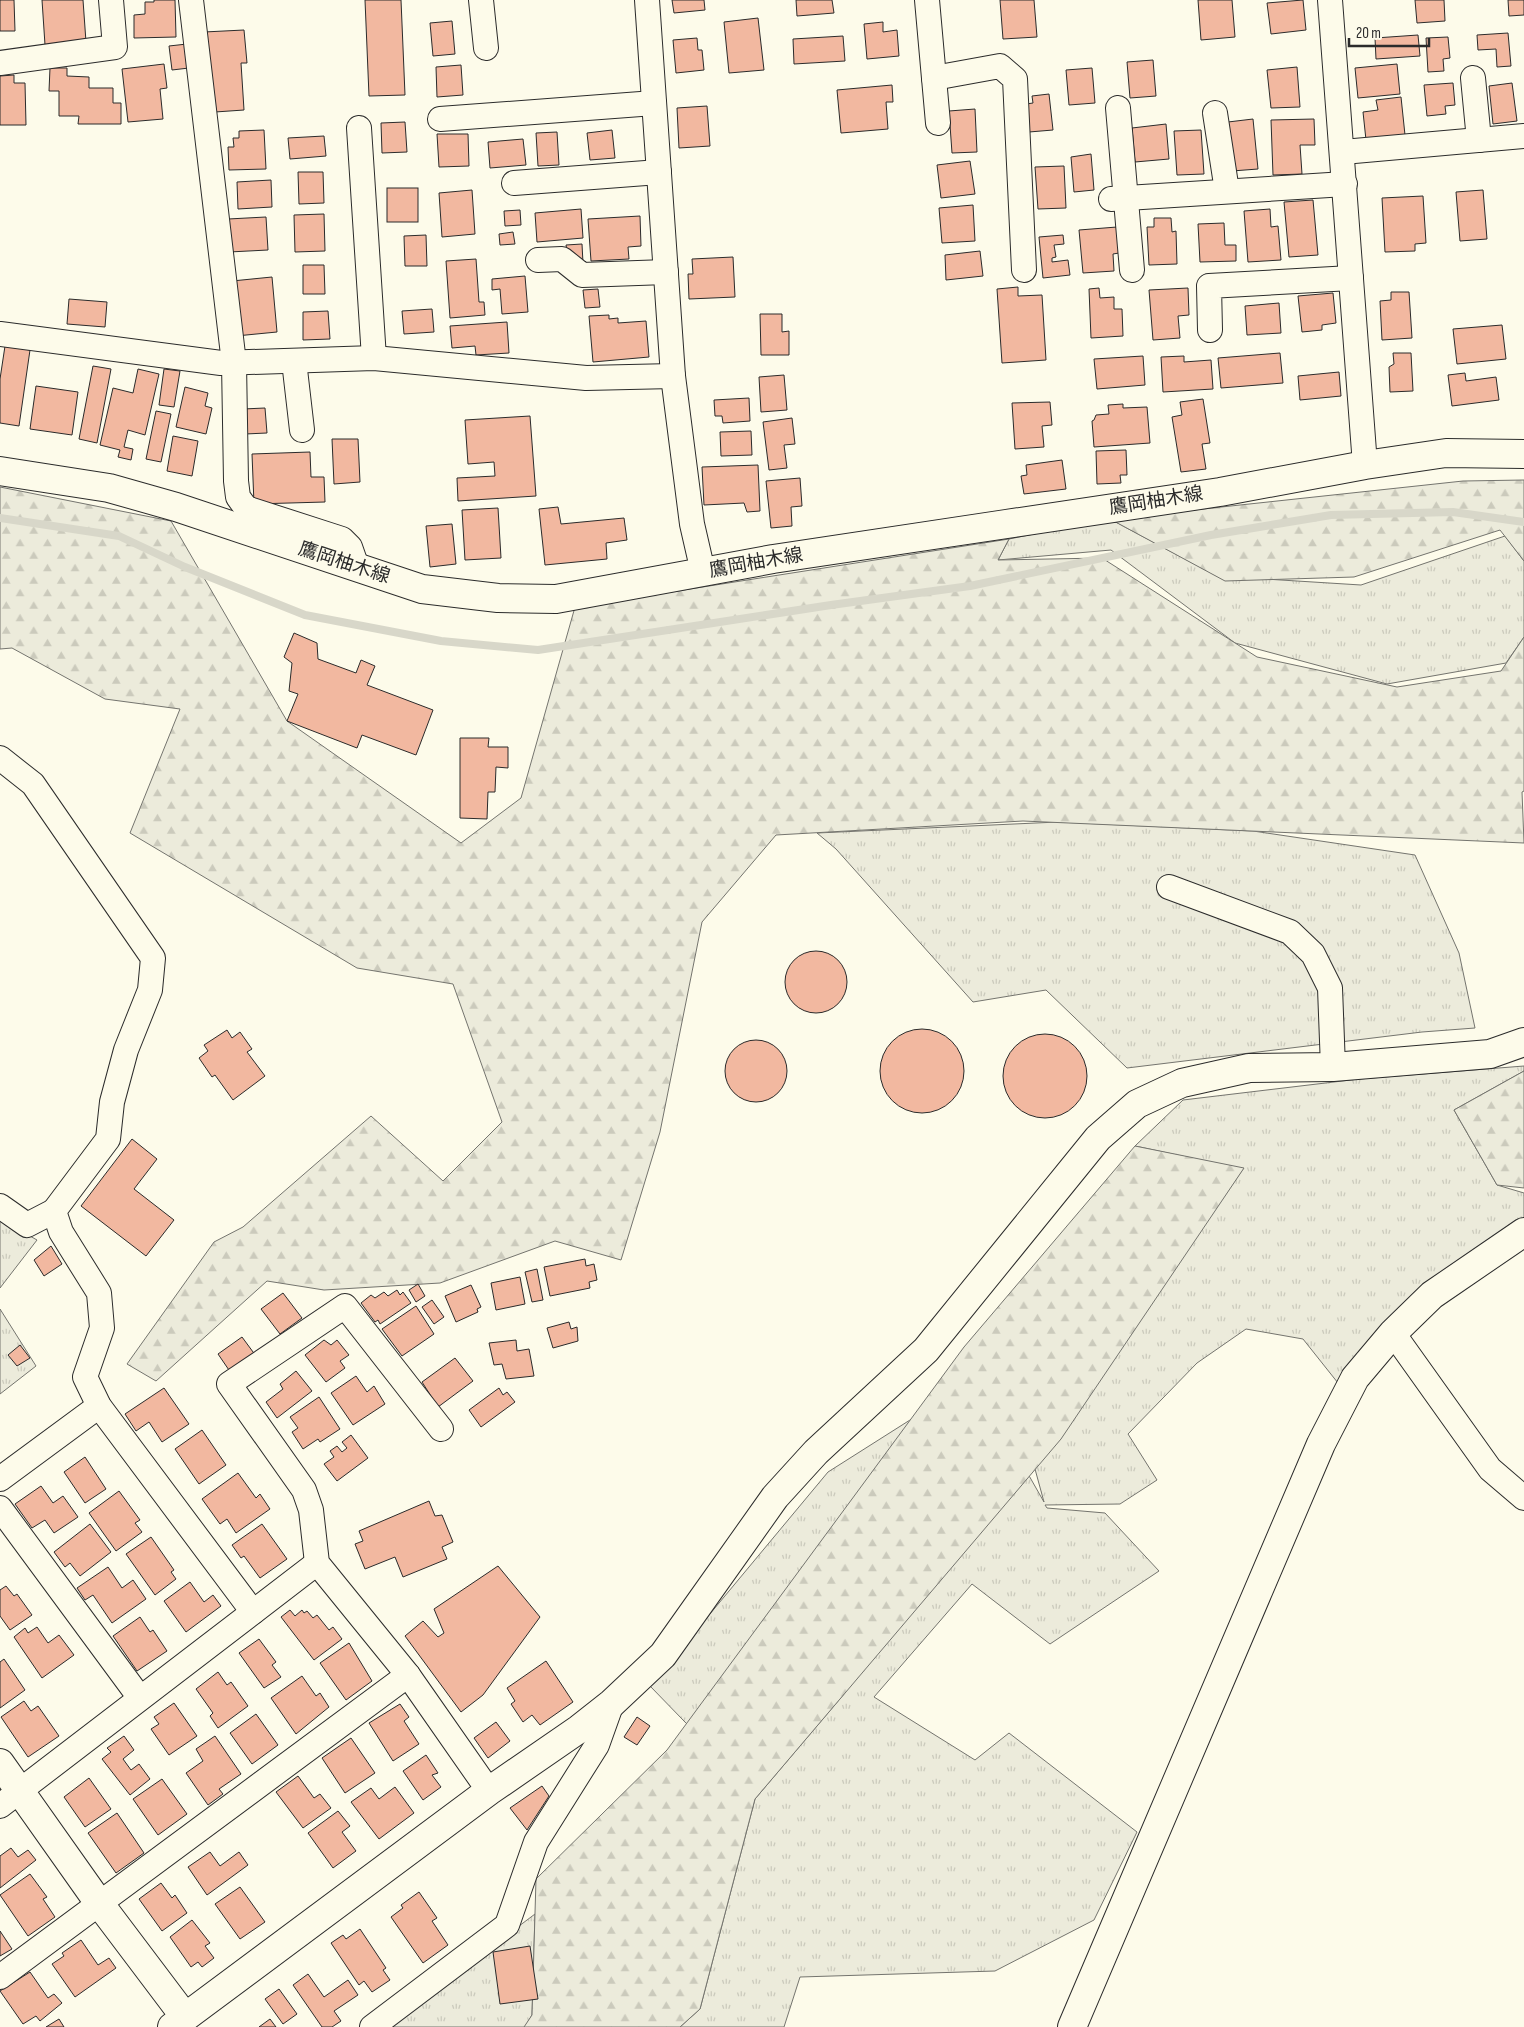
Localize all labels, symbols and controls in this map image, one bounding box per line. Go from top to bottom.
scale bar [1349,15,1429,47]
text: 20 m [1356,24,1381,43]
street label: 鷹岡柚木線 [1107,482,1205,520]
street label: 鷹岡柚木線 [295,537,393,589]
street label: 鷹岡柚木線 [707,543,805,583]

